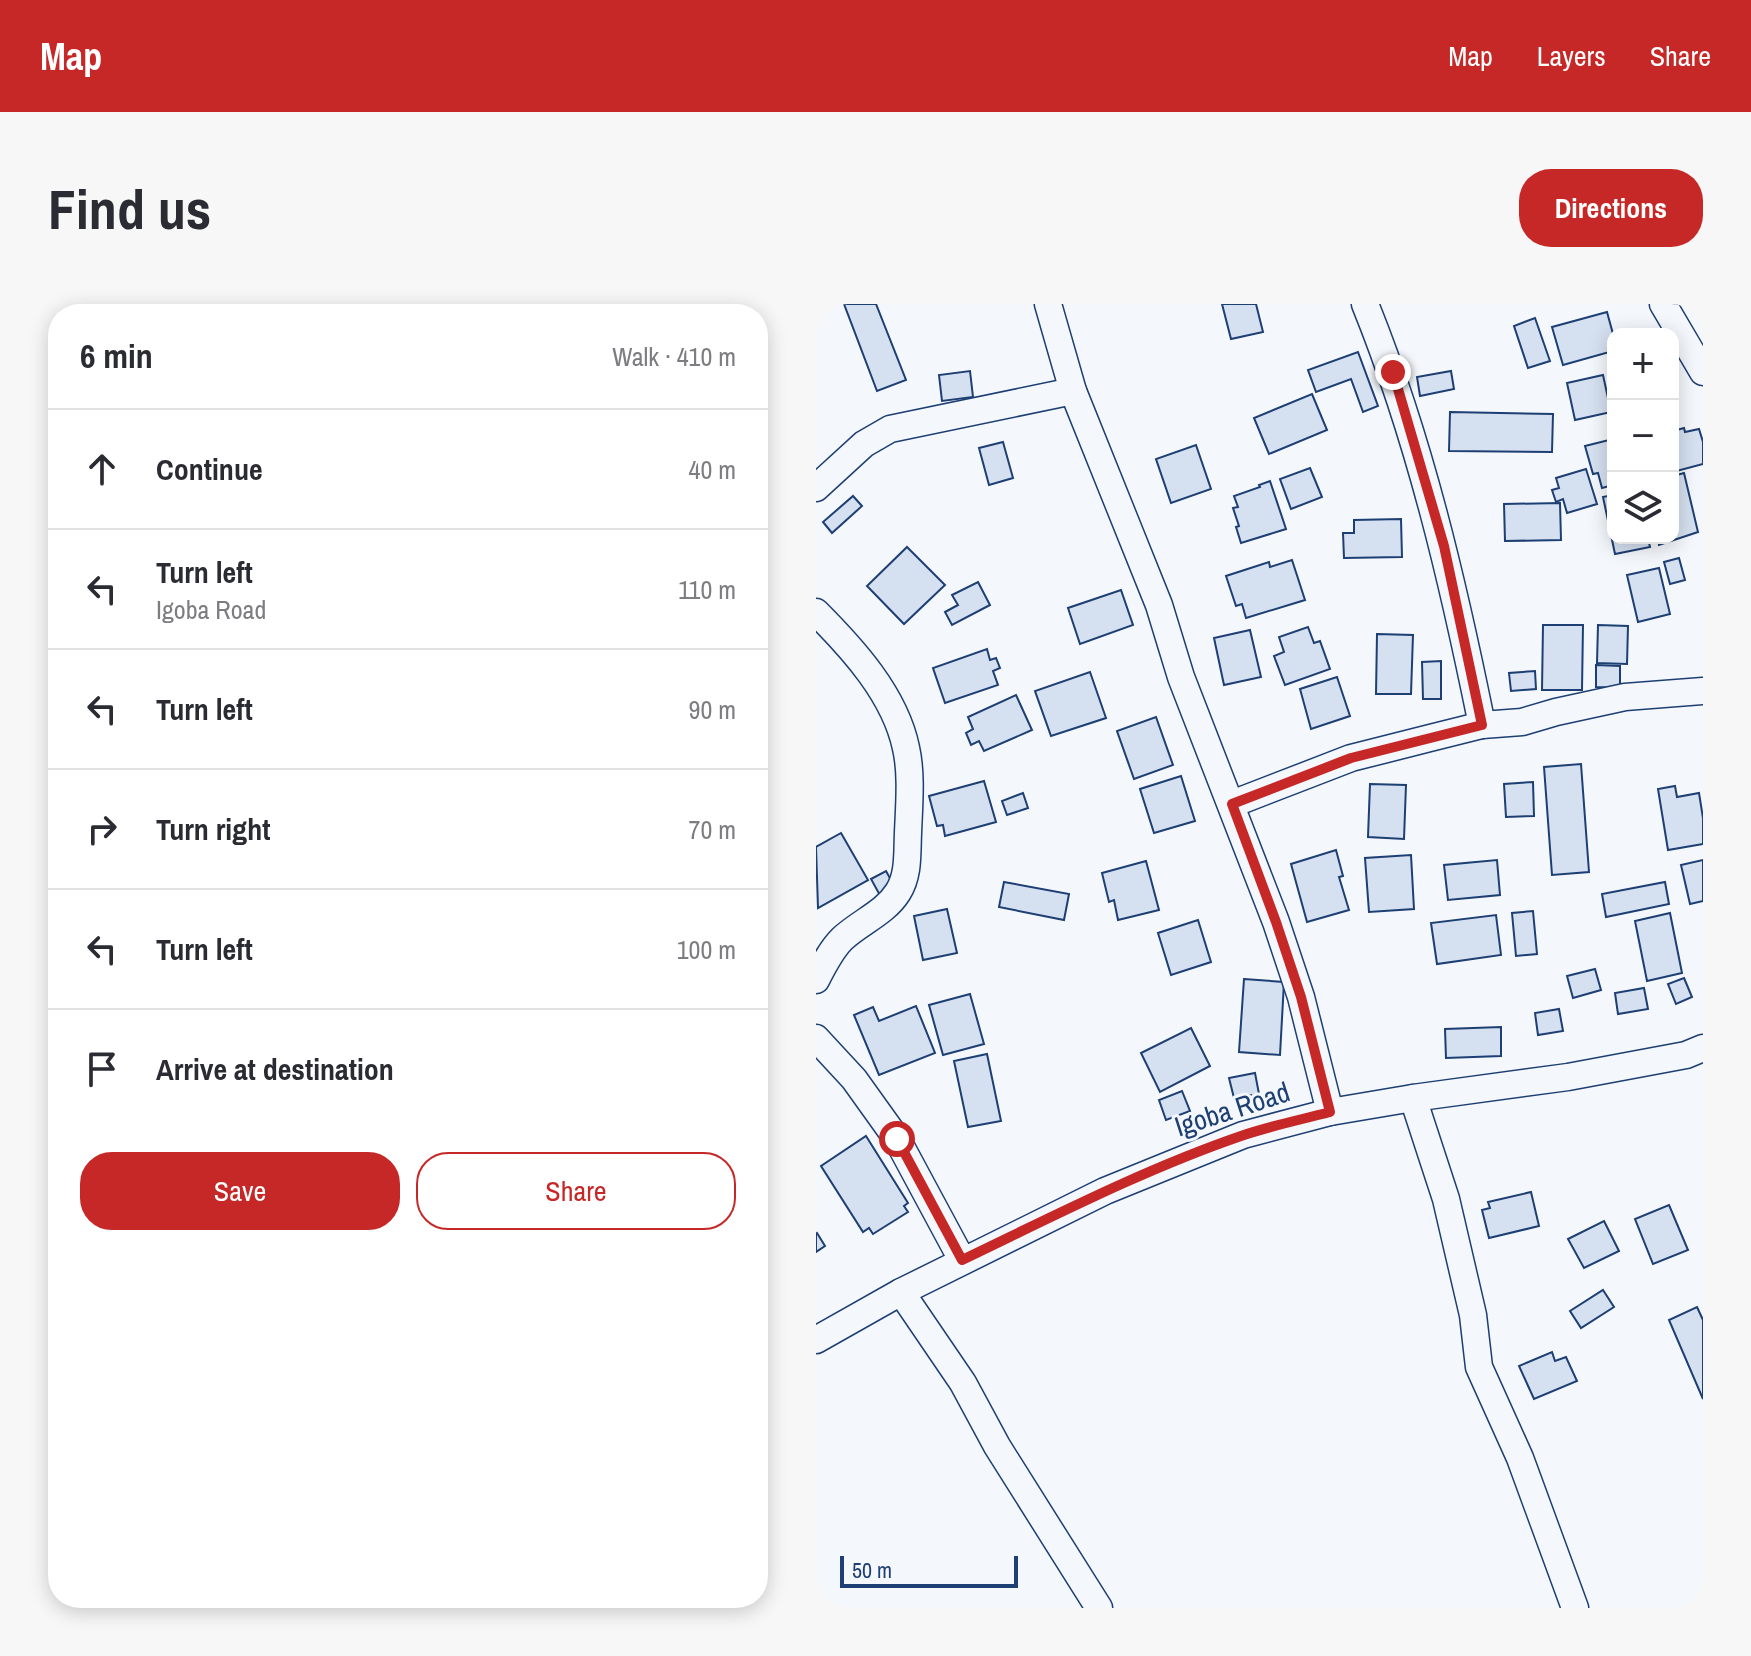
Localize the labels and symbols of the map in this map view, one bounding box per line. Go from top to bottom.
route end [1375,354,1411,390]
street label: Igoba Road [1170,1073,1294,1145]
route start [879,1121,915,1157]
scale bar [840,1552,1018,1588]

